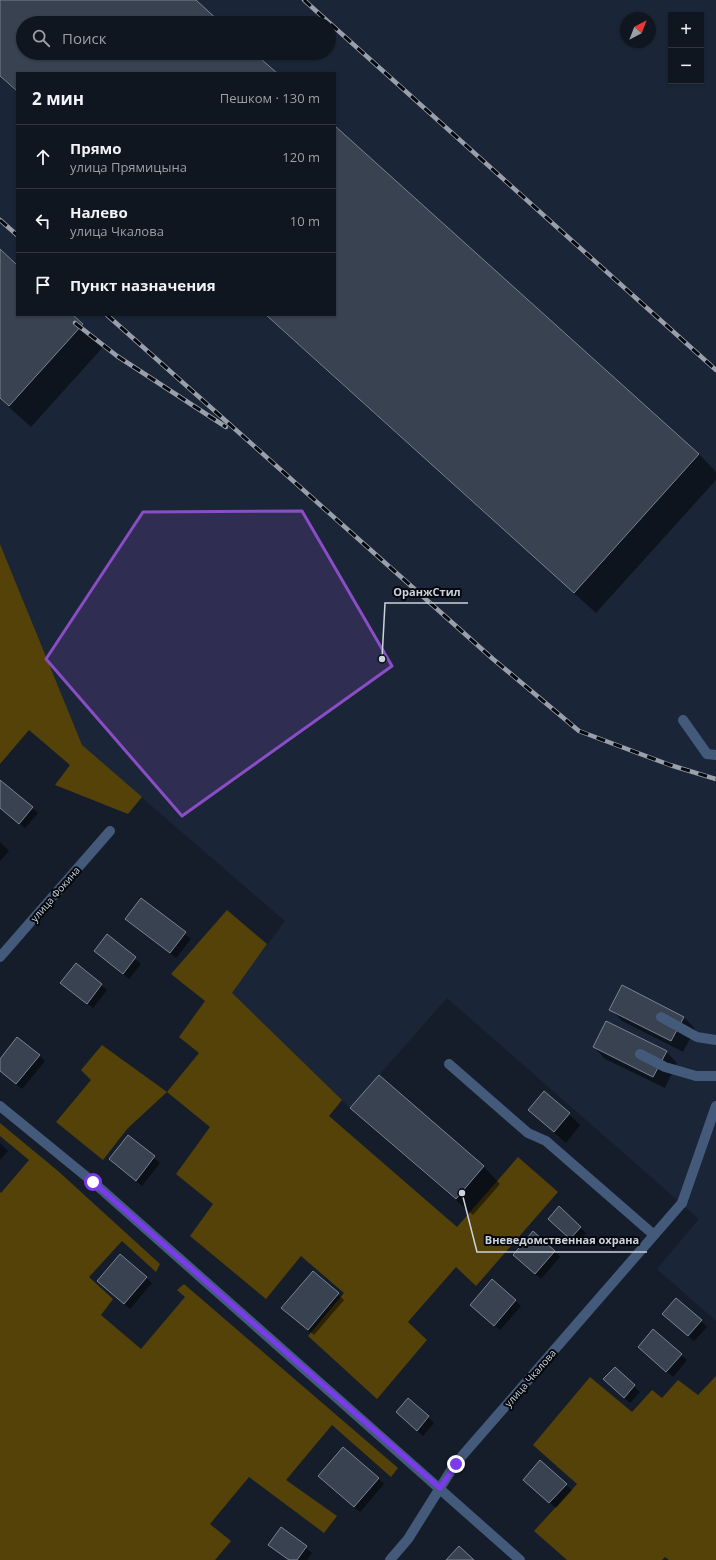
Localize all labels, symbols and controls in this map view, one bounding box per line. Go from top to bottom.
north arrow [620,12,656,48]
map controls [668,12,704,84]
button: + [668,12,704,48]
search box [16,16,336,60]
icon: search [30,27,52,49]
text: Поиск [62,28,106,48]
button: − [668,48,704,84]
text: 2 мин [32,87,84,110]
text: Пешком · 130 m [220,89,320,107]
text: Прямо [70,138,122,158]
icon: ahead [32,146,54,168]
text: 120 m [282,148,320,166]
text: улица Прямицына [70,158,187,176]
text: Налево [70,202,128,222]
icon: left [32,210,54,232]
text: 10 m [290,212,320,230]
text: улица Чкалова [70,222,164,240]
icon: arrive [32,274,54,296]
text: Пункт назначения [70,275,216,295]
callout: ОранжСтил [385,580,468,603]
text: ОранжСтил [393,584,461,599]
street label: улица Фокина [27,863,83,925]
route start [84,1173,102,1191]
callout: Вневедомственная охрана [477,1229,647,1252]
text: Вневедомственная охрана [485,1232,639,1247]
street label: улица Чкалова [501,1346,559,1410]
route end [447,1455,465,1473]

